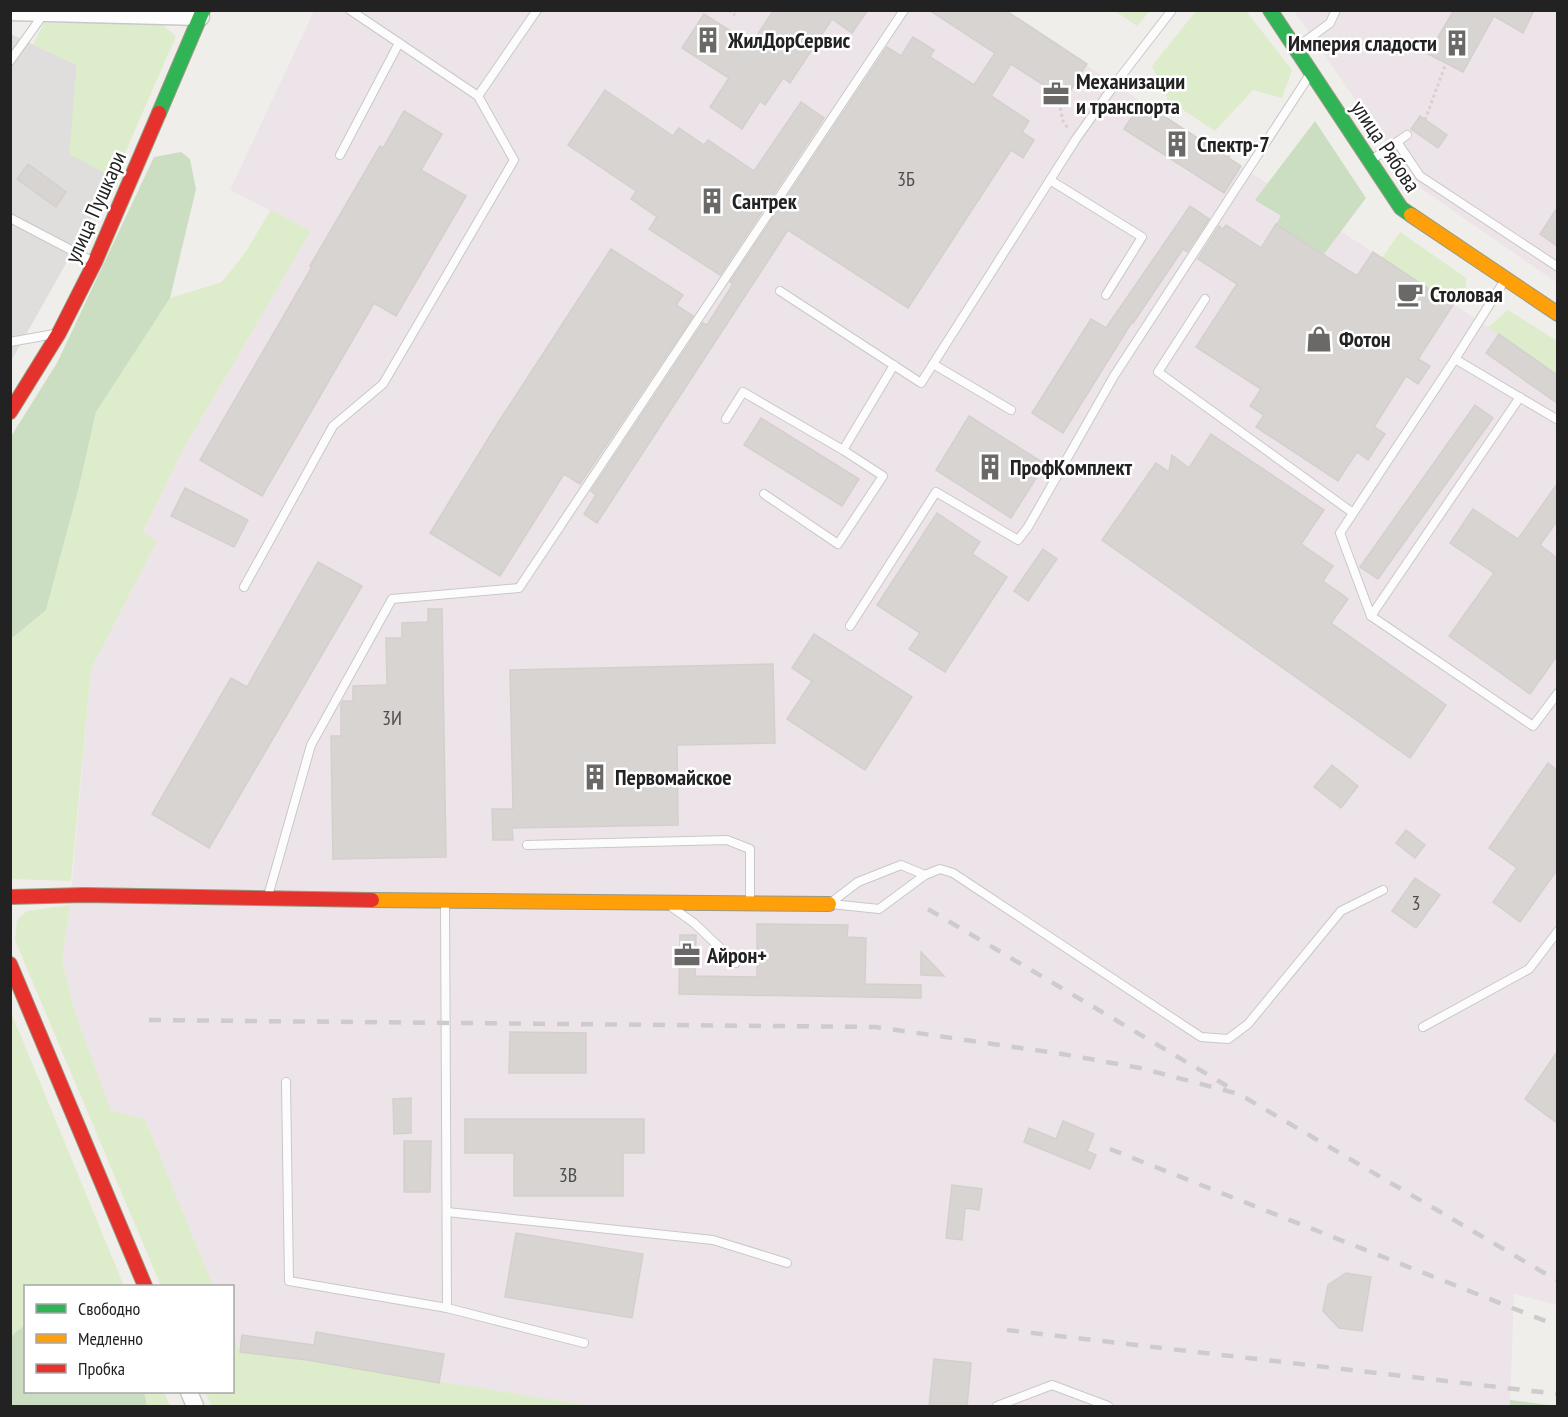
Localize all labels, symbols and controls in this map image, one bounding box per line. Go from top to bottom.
building icon: ЖилДорСервис [693,25,723,55]
place label: ЖилДорСервис [727,26,851,54]
building icon: Империя сладости [1442,28,1472,58]
place label: Империя сладости [1288,29,1437,57]
place label: Механизации и транспорта [1076,67,1185,120]
office icon: Механизации и транспорта [1041,79,1071,109]
street label: улица Рябова [1345,95,1427,197]
building icon: Спектр-7 [1162,129,1192,159]
place label: Спектр-7 [1197,130,1270,158]
street label: улица Пушкари [58,147,132,267]
house number: 3Б [897,166,915,192]
building icon: Сантрек [697,186,727,216]
place label: Сантрек [732,187,798,215]
cafe icon: Столовая [1395,279,1425,309]
place label: Столовая [1430,280,1503,308]
shop icon: Фотон [1304,324,1334,354]
place label: Фотон [1339,325,1390,353]
building icon: ПрофКомплект [975,452,1005,482]
place label: ПрофКомплект [1010,453,1133,481]
house number: 3И [382,705,402,731]
building icon: Первомайское [580,762,610,792]
place label: Первомайское [615,763,732,791]
house number: 3 [1412,890,1421,916]
office icon: Айрон+ [672,940,702,970]
place label: Айрон+ [706,941,767,969]
house number: 3В [559,1162,577,1188]
legend [24,1285,234,1393]
text: Свободно [78,1297,141,1320]
text: Медленно [78,1327,143,1350]
text: Пробка [78,1357,125,1380]

